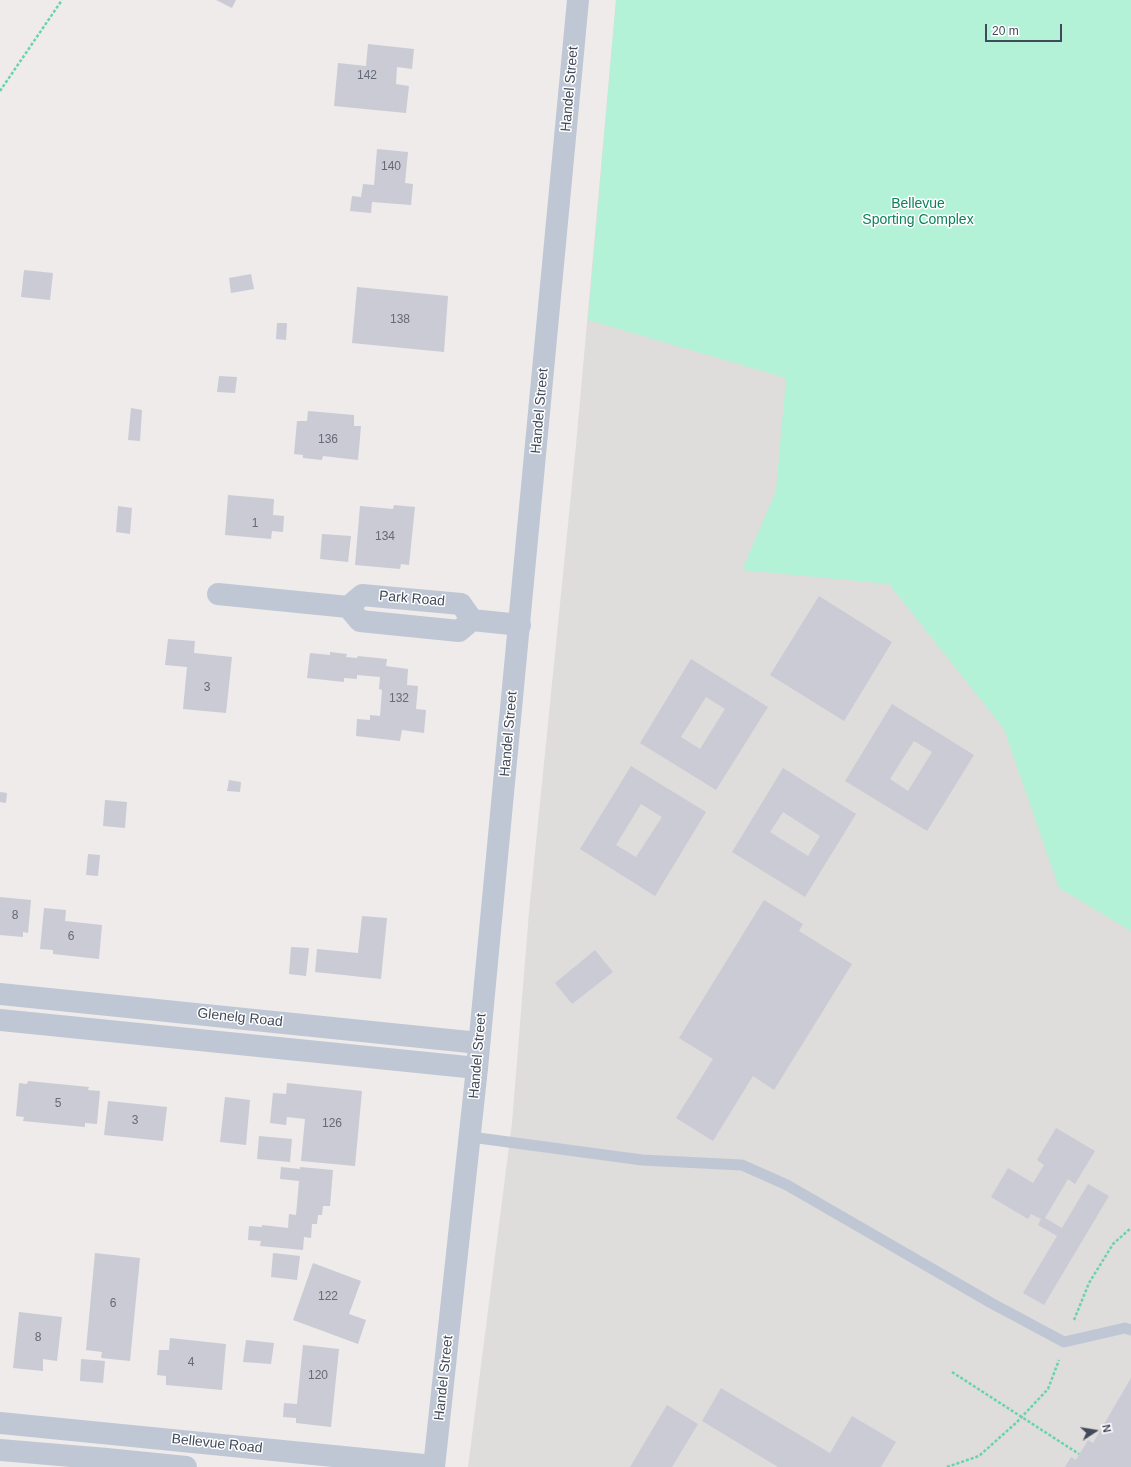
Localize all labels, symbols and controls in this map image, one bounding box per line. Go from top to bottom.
scale bar [987,16,1064,42]
text: 20 m [992,24,1019,38]
street label: Handel Street [558,46,582,132]
house number: 142 [357,69,377,83]
house number: 140 [381,160,401,174]
park label: Bellevue Sporting Complex [862,196,974,228]
house number: 138 [390,313,410,327]
street label: Handel Street [528,368,552,454]
house number: 136 [318,433,338,447]
house number: 1 [252,517,258,531]
house number: 134 [375,530,395,544]
street label: Park Road [378,588,446,610]
house number: 3 [204,681,210,695]
street label: Handel Street [497,691,521,777]
house number: 132 [389,692,409,706]
house number: 8 [12,909,18,923]
house number: 6 [68,930,74,944]
street label: Glenelg Road [197,1005,283,1031]
street label: Handel Street [466,1013,490,1099]
house number: 5 [55,1097,61,1111]
house number: 3 [132,1114,138,1128]
house number: 126 [322,1117,342,1131]
house number: 122 [318,1290,338,1304]
house number: 6 [110,1297,116,1311]
house number: 8 [35,1331,41,1345]
street label: Handel Street [431,1335,457,1421]
house number: 4 [188,1356,194,1370]
house number: 120 [308,1369,328,1383]
north arrow [1075,1411,1115,1451]
text: N [1100,1423,1113,1434]
street label: Bellevue Road [171,1431,263,1457]

